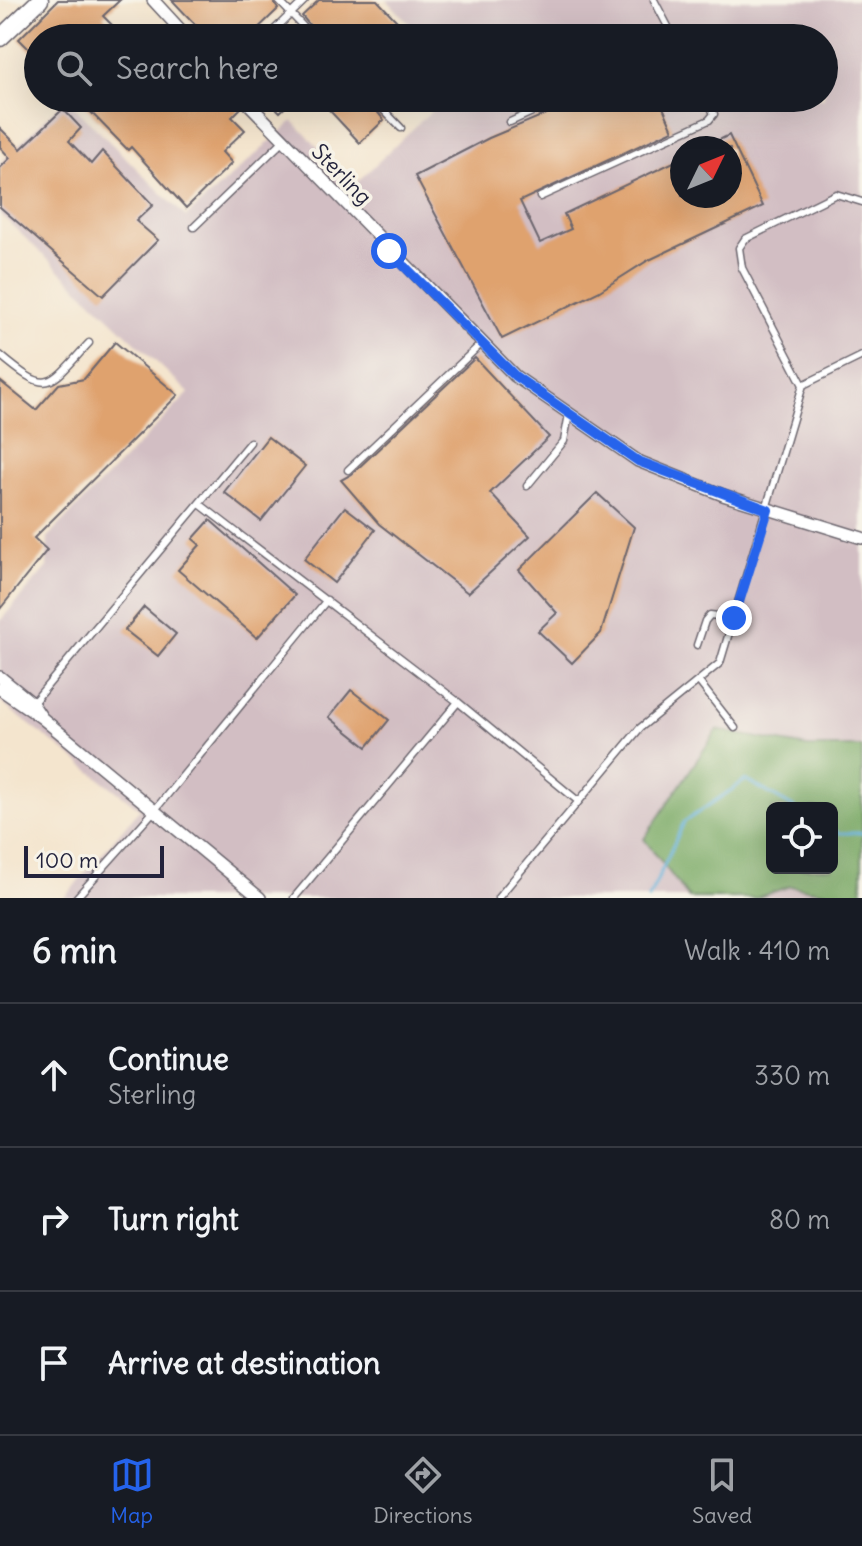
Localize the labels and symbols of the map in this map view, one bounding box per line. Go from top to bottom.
north arrow [670,136,742,208]
street label: Sterling [306,137,378,211]
route start [371,233,407,269]
route end [716,600,752,636]
scale bar [24,842,164,878]

